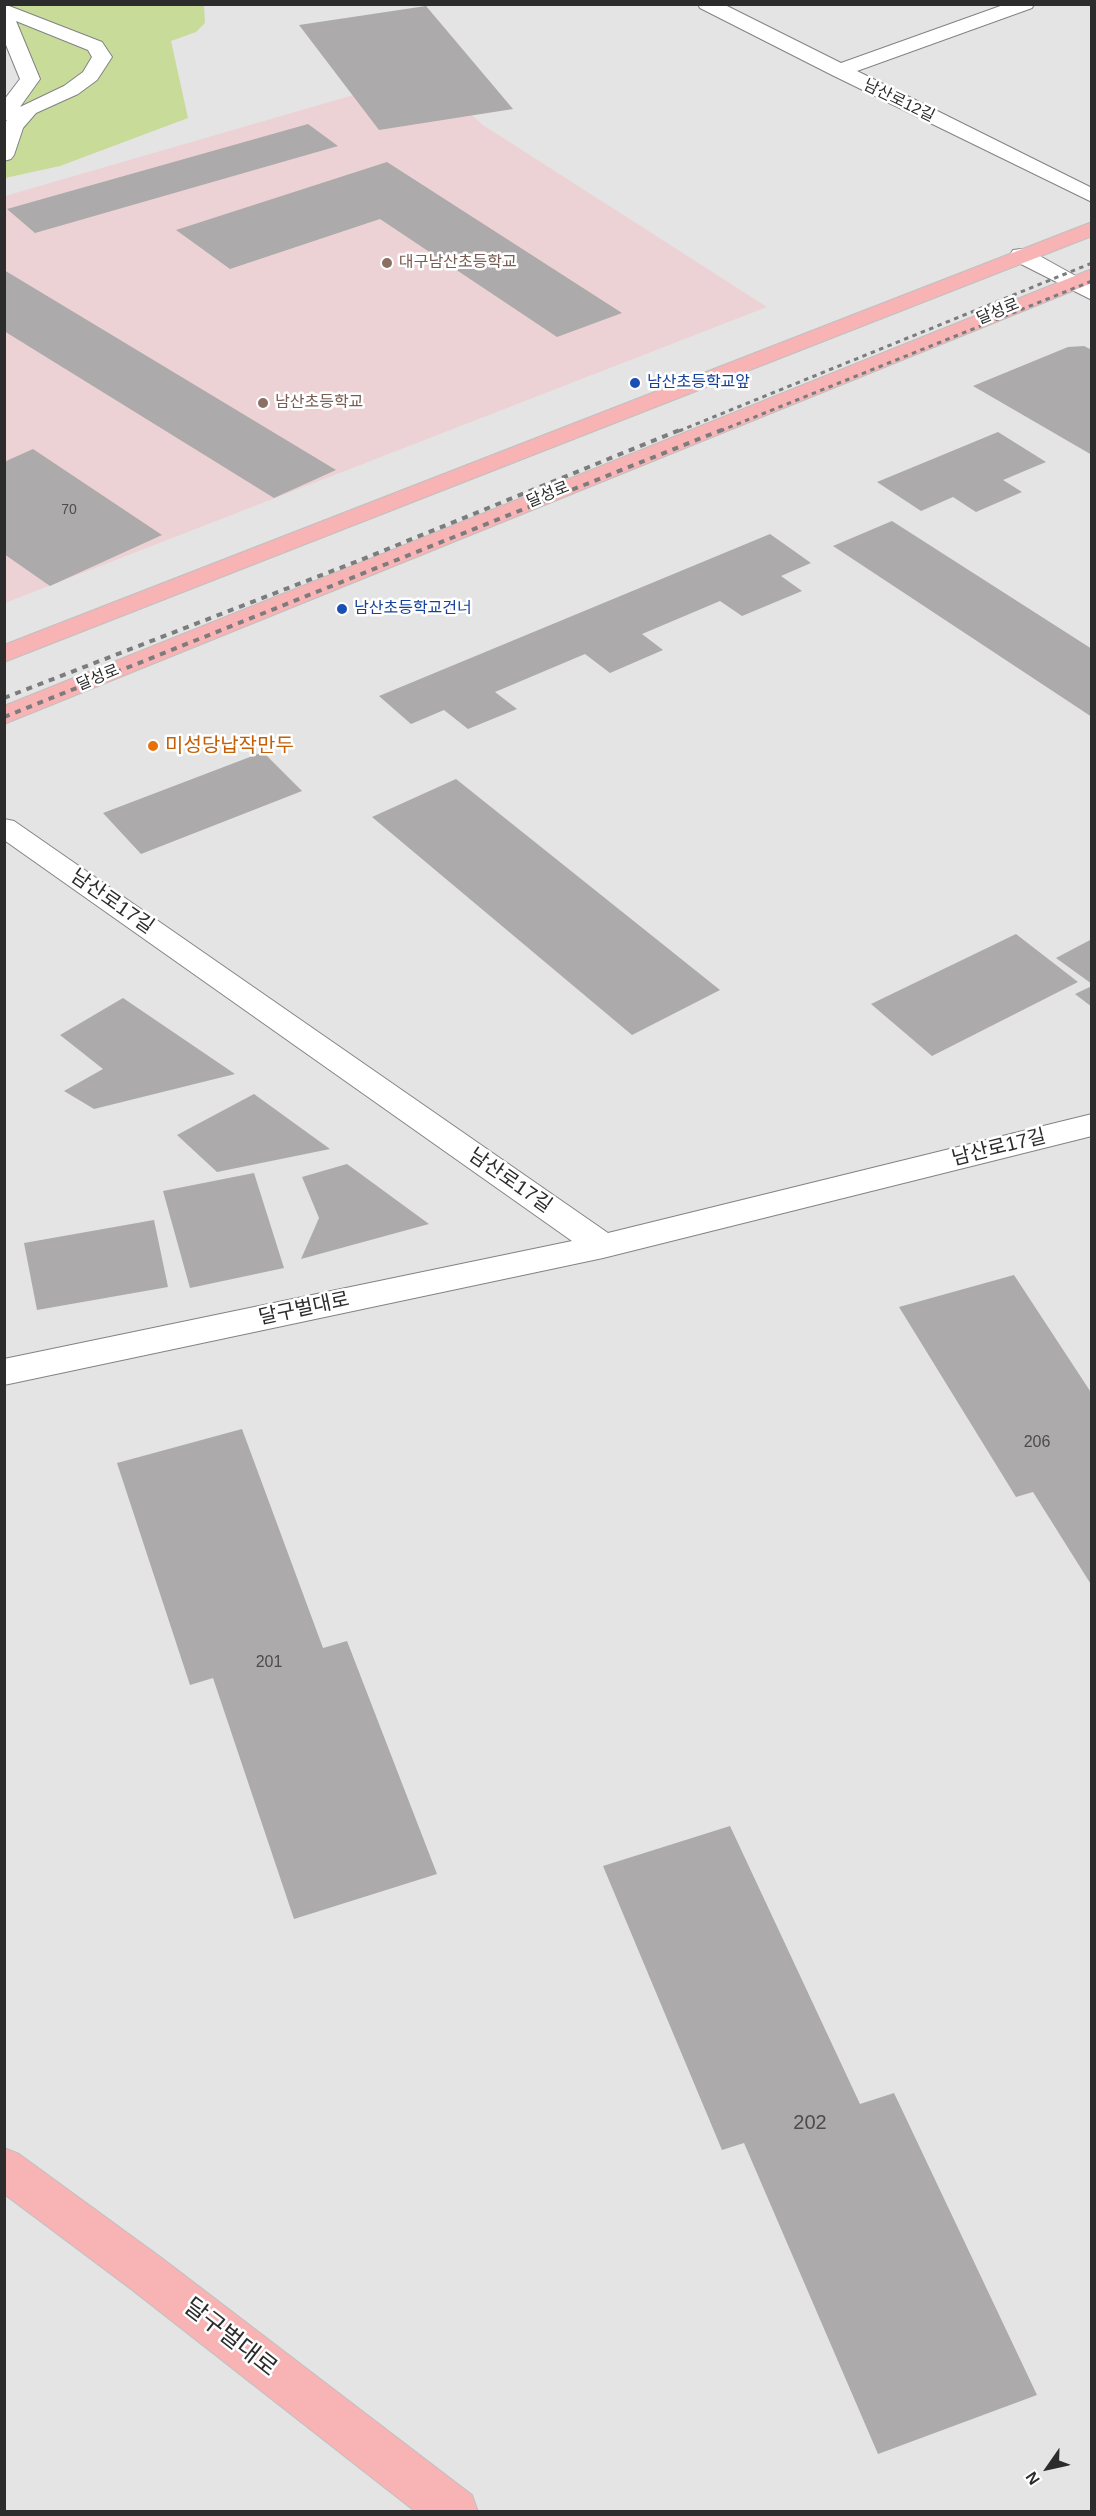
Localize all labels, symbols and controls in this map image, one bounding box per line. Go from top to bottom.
street label: 남산로12길 [860,76,938,126]
place label: 대구남산초등학교 [399,253,517,273]
marker: 대구남산초등학교 [380,256,394,270]
street label: 달성로 [974,295,1022,329]
place label: 남산초등학교앞 [647,373,750,393]
marker: 남산초등학교앞 [628,376,642,390]
place label: 남산초등학교 [275,393,363,413]
marker: 남산초등학교 [256,396,270,410]
street label: 달성로 [524,478,572,512]
house number: 70 [61,502,77,518]
place label: 남산초등학교건너 [354,599,472,619]
marker: 남산초등학교건너 [335,602,349,616]
street label: 달성로 [74,661,122,695]
place label: 미성당납작만두 [165,734,294,758]
marker: 미성당납작만두 [146,739,160,753]
street label: 남산로17길 [66,865,158,939]
street label: 남산로17길 [950,1125,1048,1171]
street label: 남산로17길 [464,1144,556,1218]
street label: 달구벌대로 [257,1288,351,1330]
house number: 206 [1024,1433,1050,1453]
house number: 201 [256,1653,282,1673]
house number: 202 [793,2111,827,2135]
street label: 달구벌대로 [178,2293,282,2383]
north arrow [1018,2438,1078,2498]
text: N [1022,2469,1043,2488]

